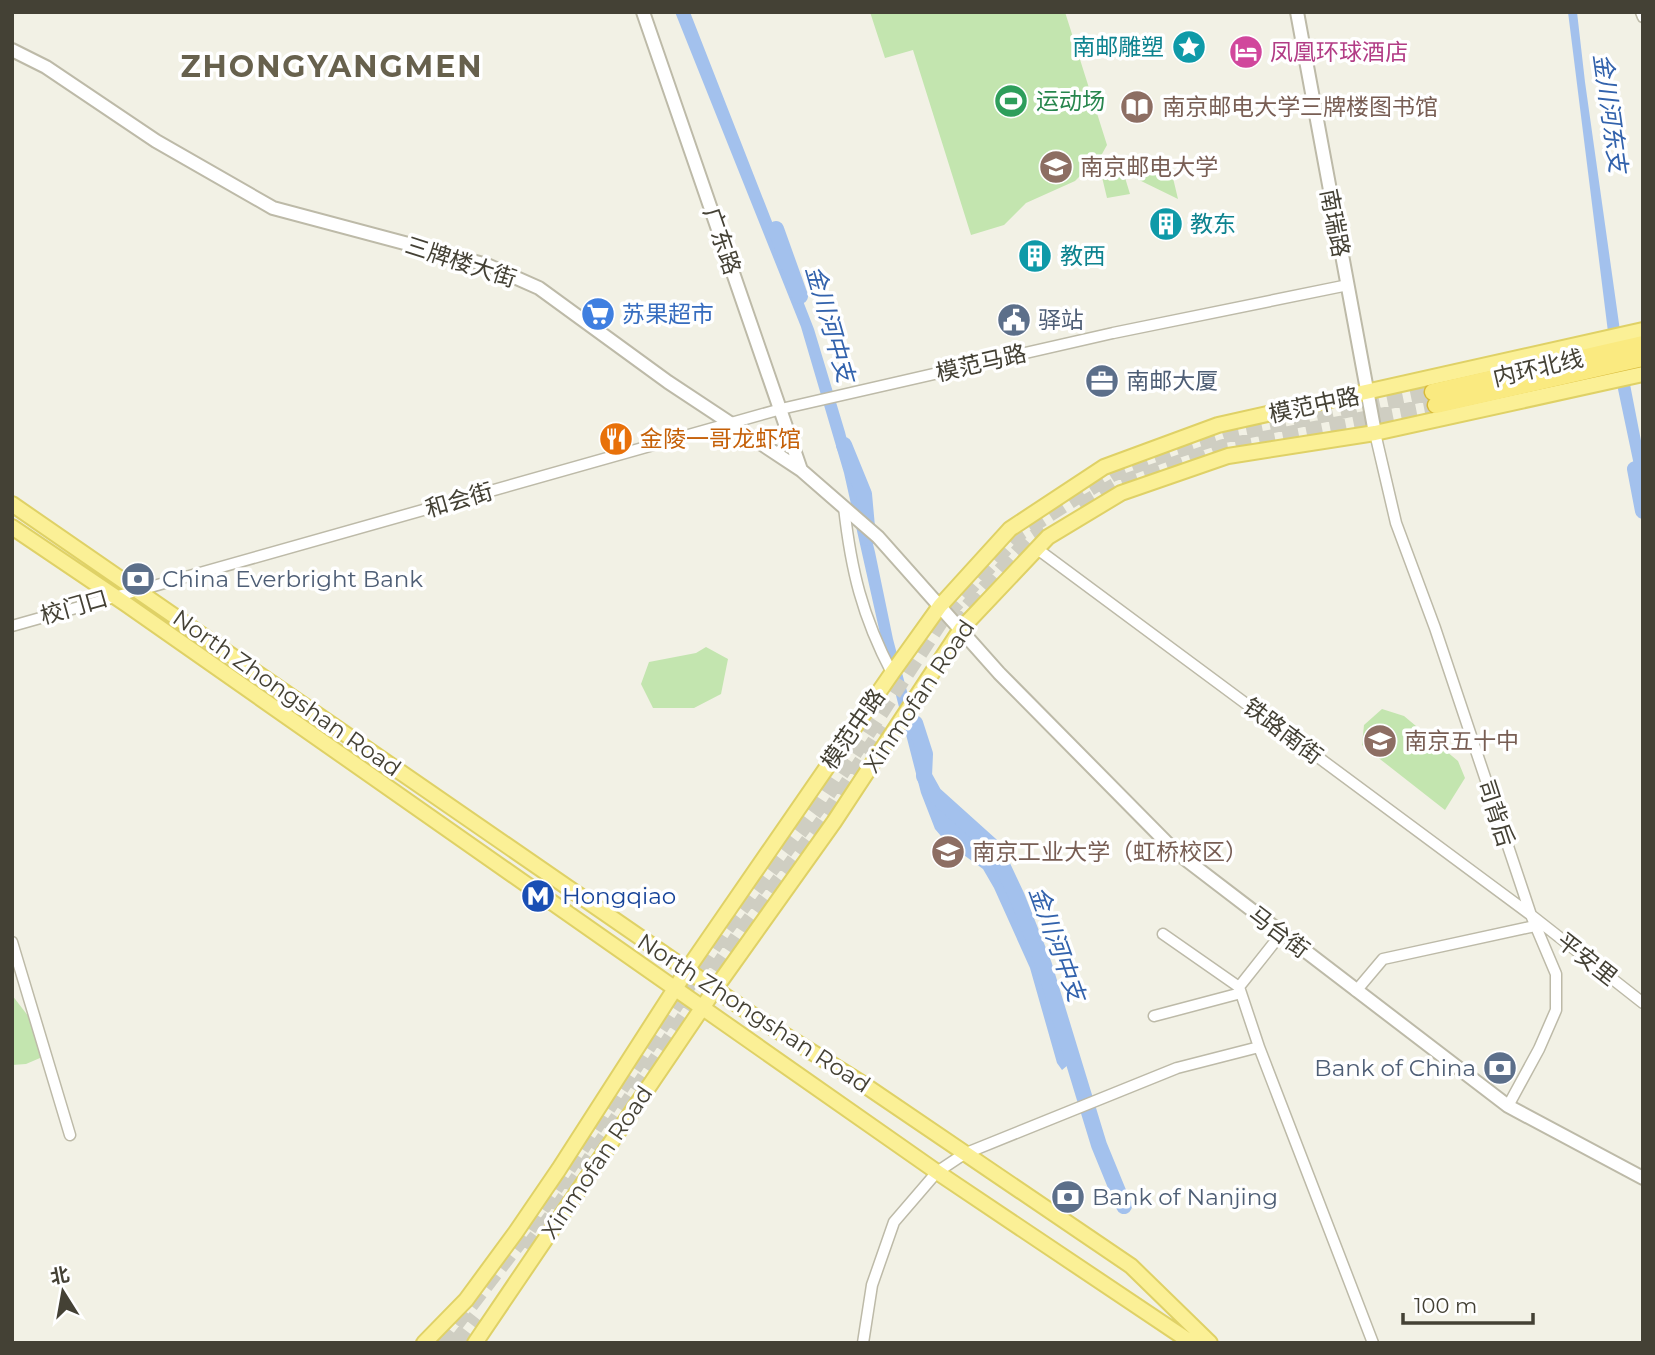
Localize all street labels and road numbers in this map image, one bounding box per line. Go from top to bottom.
street label: 南瑞路 [1315,186,1355,260]
street label: 广东路 [698,204,746,278]
street label: 三牌楼大街 [402,231,520,293]
street label: 模范马路 [933,339,1029,387]
street label: 内环北线 [1490,344,1586,392]
street label: 模范中路 [1266,382,1362,428]
street label: 和会街 [422,477,496,523]
street label: 校门口 [37,584,111,630]
street label: North Zhongshan Road [168,604,406,782]
street label: Xinmofan Road [857,614,981,778]
street label: 模范中路 [815,683,891,775]
street label: 铁路南街 [1238,692,1328,770]
street label: 司背后 [1472,776,1520,850]
street label: 马台街 [1243,900,1315,964]
street label: North Zhongshan Road [632,927,876,1099]
street label: 平安里 [1551,927,1623,991]
street label: Xinmofan Road [535,1080,659,1244]

